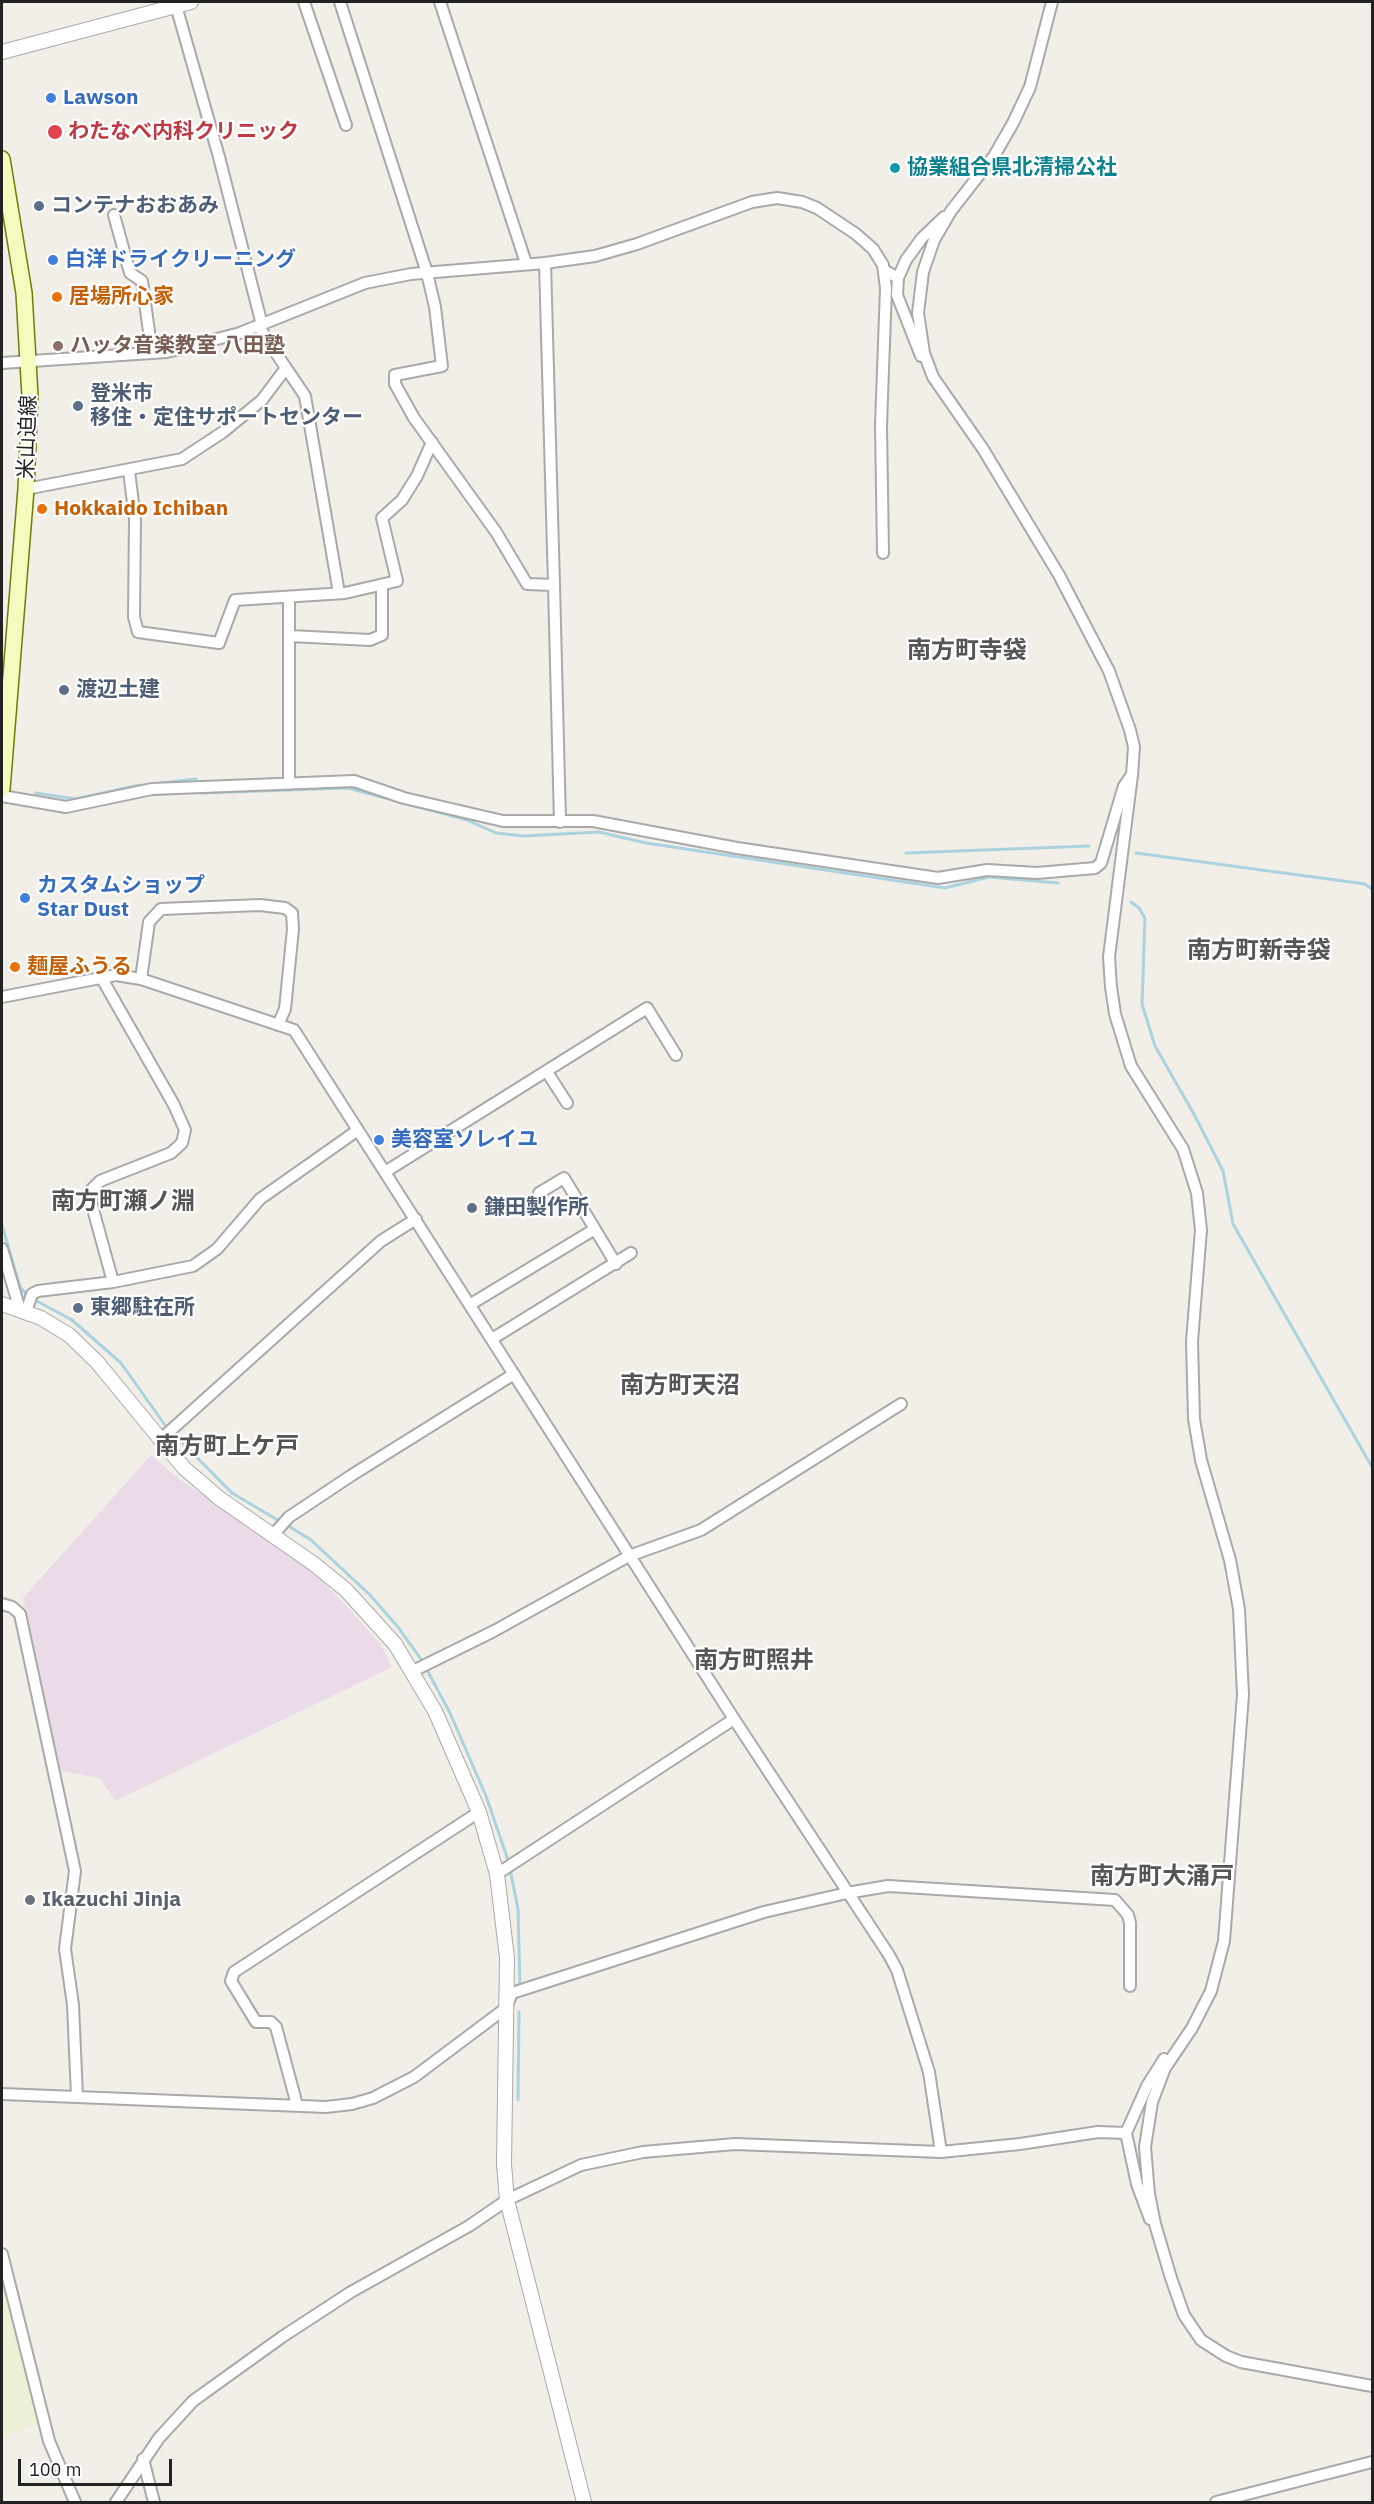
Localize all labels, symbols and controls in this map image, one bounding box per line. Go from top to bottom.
place label: Lawson [63,85,139,111]
marker: Lawson [44,91,58,105]
place label: わたなべ内科クリニック [68,119,299,145]
marker: わたなべ内科クリニック [46,123,64,141]
place label: 協業組合県北清掃公社 [907,155,1117,181]
marker: 協業組合県北清掃公社 [888,161,902,175]
place label: コンテナおおあみ [51,193,219,219]
marker: コンテナおおあみ [32,199,46,213]
place label: 白洋ドライクリーニング [65,247,296,273]
marker: 白洋ドライクリーニング [46,253,60,267]
place label: 居場所心家 [69,284,174,310]
marker: 居場所心家 [50,290,64,304]
place label: ハッタ音楽教室 八田塾 [70,333,285,359]
marker: ハッタ音楽教室 八田塾 [51,339,65,353]
place label: 登米市 移住・定住サポートセンター [90,381,363,431]
street label: 米山迫線 [14,395,42,479]
marker: 登米市 移住・定住サポートセンター [71,399,85,413]
place label: Hokkaido Ichiban [54,496,228,522]
marker: Hokkaido Ichiban [35,502,49,516]
district label: 南方町寺袋 [907,637,1027,665]
place label: 渡辺土建 [76,677,160,703]
marker: 渡辺土建 [57,683,71,697]
place label: カスタムショップ Star Dust [37,873,205,923]
marker: カスタムショップ Star Dust [18,891,32,905]
district label: 南方町新寺袋 [1187,937,1331,965]
place label: 麺屋ふうる [27,954,132,980]
marker: 麺屋ふうる [8,960,22,974]
place label: 美容室ソレイユ [391,1127,538,1153]
marker: 美容室ソレイユ [372,1133,386,1147]
district label: 南方町瀬ノ淵 [51,1188,195,1216]
place label: 鎌田製作所 [484,1195,589,1221]
marker: 鎌田製作所 [465,1201,479,1215]
place label: 東郷駐在所 [90,1295,195,1321]
marker: 東郷駐在所 [71,1301,85,1315]
district label: 南方町天沼 [620,1372,740,1400]
district label: 南方町上ケ戸 [155,1433,299,1461]
district label: 南方町照井 [694,1647,814,1675]
district label: 南方町大涌戸 [1090,1863,1234,1891]
place label: Ikazuchi Jinja [42,1887,181,1913]
marker: Ikazuchi Jinja [23,1893,37,1907]
scale bar [21,2447,176,2485]
text: 100 m [29,2458,81,2481]

